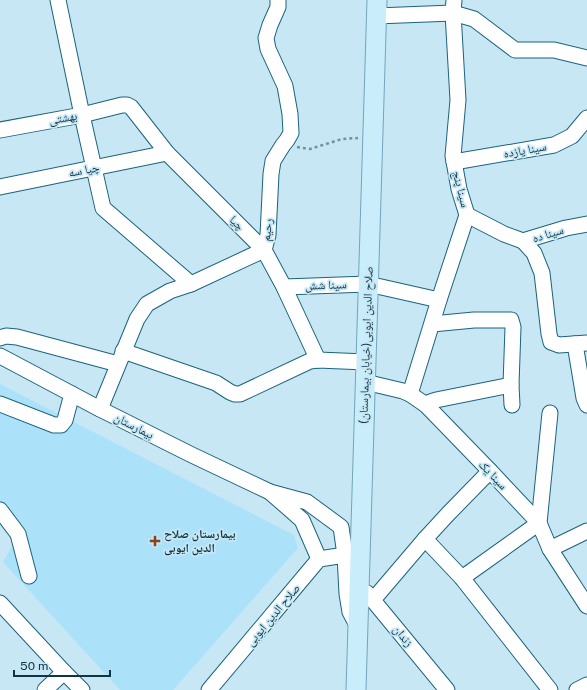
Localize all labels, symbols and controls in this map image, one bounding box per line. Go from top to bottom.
street label: بهشتی [48,109,78,128]
street label: سینا یازده [502,139,548,161]
street label: چیا سه [67,160,101,180]
street label: سینا پنج [449,169,472,209]
street label: چیا [227,213,248,234]
street label: رحیم [259,218,276,242]
street label: سینا ده [531,223,565,246]
street label: صلاح الدین ایوبی(خیابان بیمارستان) [356,266,376,424]
street label: سینا شش [305,277,347,293]
street label: بیمارستان [112,410,156,442]
street label: سینا یک [476,458,510,493]
place label: بیمارستان صلاح الدین ایوبی [164,527,236,556]
marker: بیمارستان صلاح الدین ایوبی [149,535,161,547]
street label: صلاح الدین ایوبی [243,581,303,649]
street label: زندان [390,622,416,650]
scale bar [14,652,110,678]
text: 50 m [20,659,48,673]

